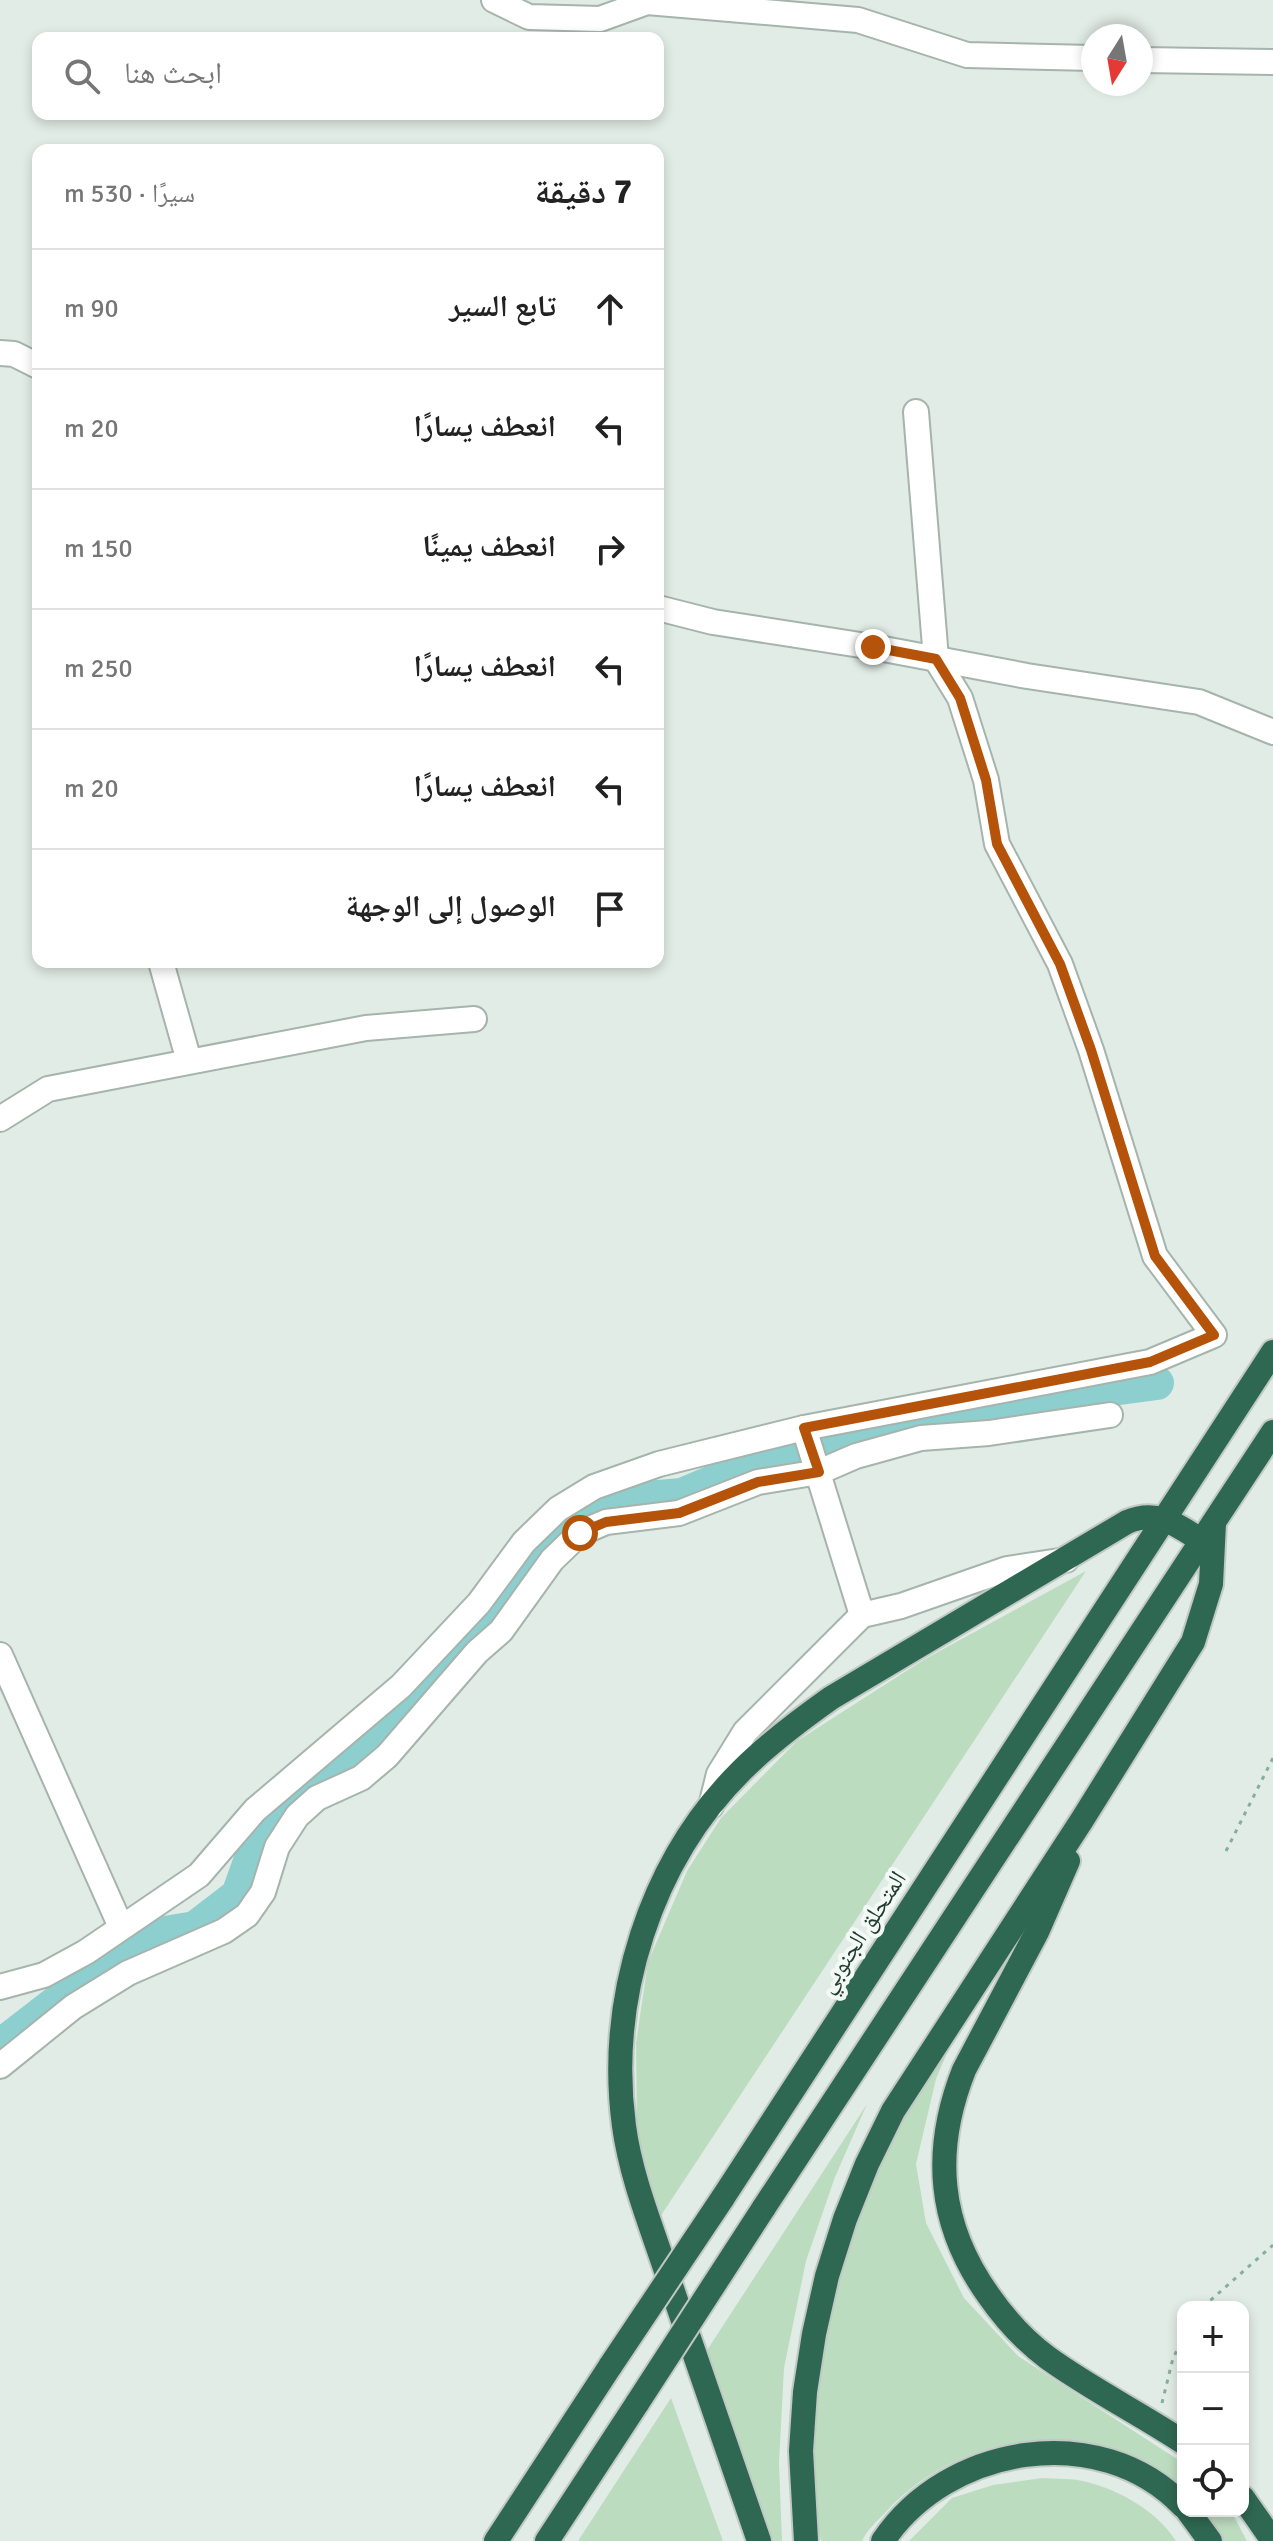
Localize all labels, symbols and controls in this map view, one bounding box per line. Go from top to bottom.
north arrow [1081,24,1153,96]
search box [32,32,664,120]
icon: search [60,54,104,98]
text: ابحث هنا [124,55,222,92]
text: 7 دقيقة [535,171,632,213]
text: سيرًا · 530 m [64,178,195,210]
icon: ahead [588,287,632,331]
text: تابع السير [449,288,556,325]
text: 90 m [64,293,119,325]
icon: left [588,407,632,451]
text: انعطف يسارًا [413,408,556,445]
text: 20 m [64,413,119,445]
icon: right [588,527,632,571]
text: انعطف يمينًا [422,528,556,565]
text: 150 m [64,533,133,565]
route end [855,629,891,665]
icon: left [588,647,632,691]
text: انعطف يسارًا [413,648,556,685]
text: 250 m [64,653,133,685]
icon: left [588,767,632,811]
text: انعطف يسارًا [413,768,556,805]
text: 20 m [64,773,119,805]
icon: arrive [588,887,632,931]
text: الوصول إلى الوجهة [346,888,556,925]
route start [562,1515,598,1551]
street label: المتحلق الجنوبي [811,1865,916,2001]
map controls [1177,2301,1249,2517]
button: + [1177,2301,1249,2373]
button: − [1177,2373,1249,2445]
button: locate [1177,2445,1249,2517]

